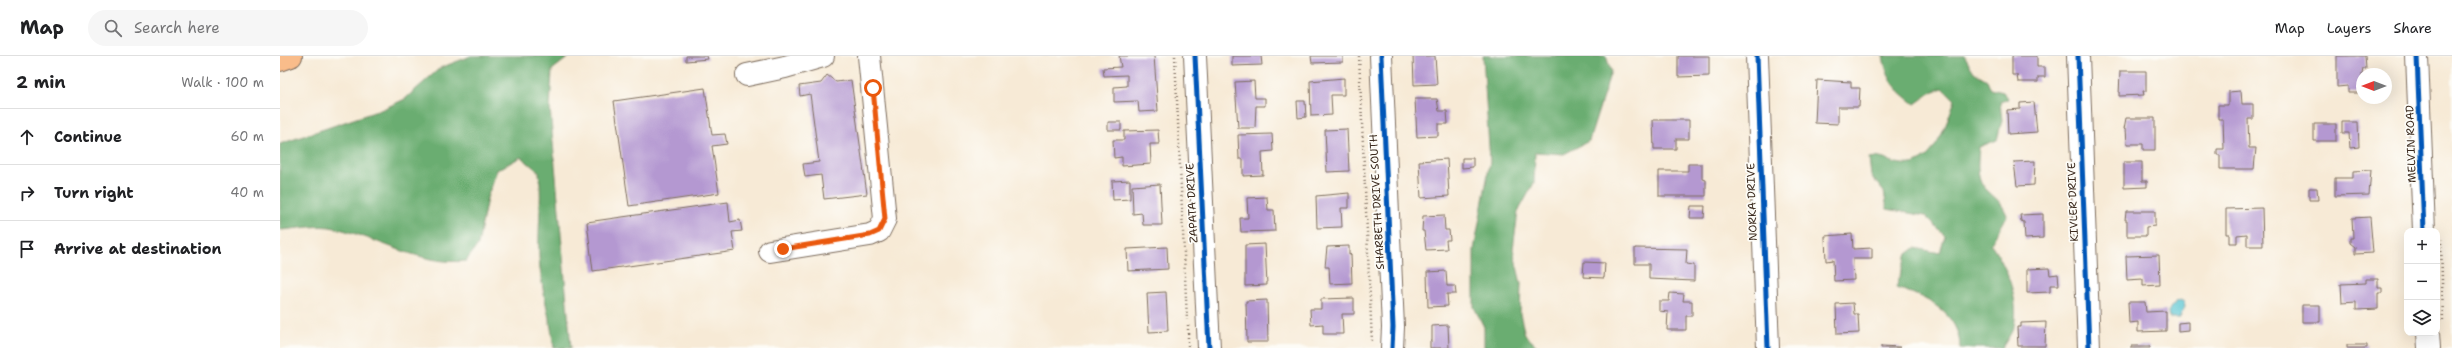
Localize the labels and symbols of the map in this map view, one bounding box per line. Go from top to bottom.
north arrow [2356,68,2392,104]
route start [864,79,882,97]
street label: MELVIN ROAD [2402,105,2420,183]
street label: SHARBETH DRIVE SOUTH [1366,134,1388,270]
street label: KIVLER DRIVE [2064,162,2082,242]
street label: ZAPATA DRIVE [1182,163,1202,243]
street label: NORKA DRIVE [1743,163,1761,241]
route end [774,240,792,258]

